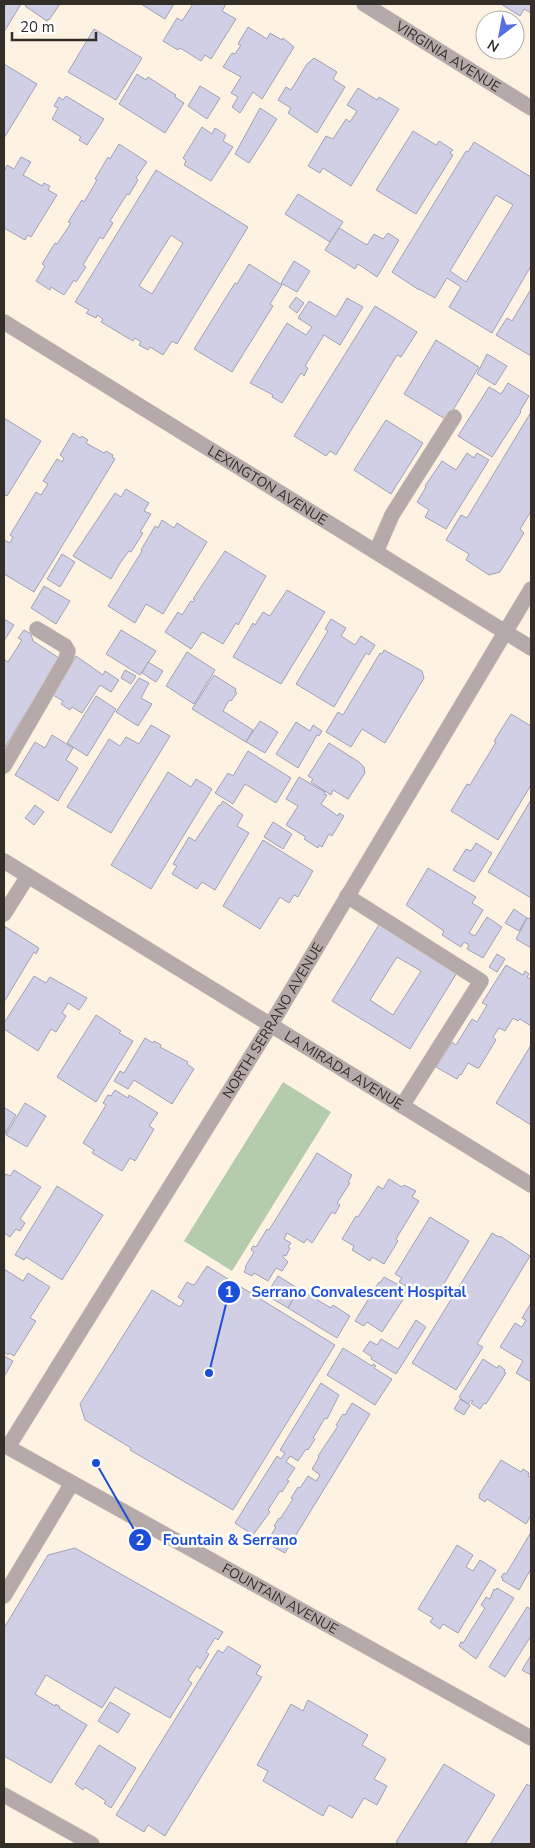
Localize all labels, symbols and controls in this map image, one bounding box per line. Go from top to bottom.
scale bar [12,10,96,42]
north arrow [475,10,525,60]
text: 20 m [20,17,55,37]
street label: VIRGINIA AVENUE [392,17,502,95]
street label: LEXINGTON AVENUE [204,441,331,530]
street label: NORTH SERRANO AVENUE [218,939,328,1102]
street label: LA MIRADA AVENUE [281,1027,407,1114]
callout: Serrano Convalescent Hospital [216,1277,476,1307]
text: 1 [224,1282,234,1302]
text: Serrano Convalescent Hospital [252,1282,467,1302]
callout: Fountain & Serrano [128,1525,307,1555]
text: 2 [135,1530,145,1550]
text: Fountain & Serrano [163,1530,298,1550]
street label: FOUNTAIN AVENUE [219,1559,341,1639]

